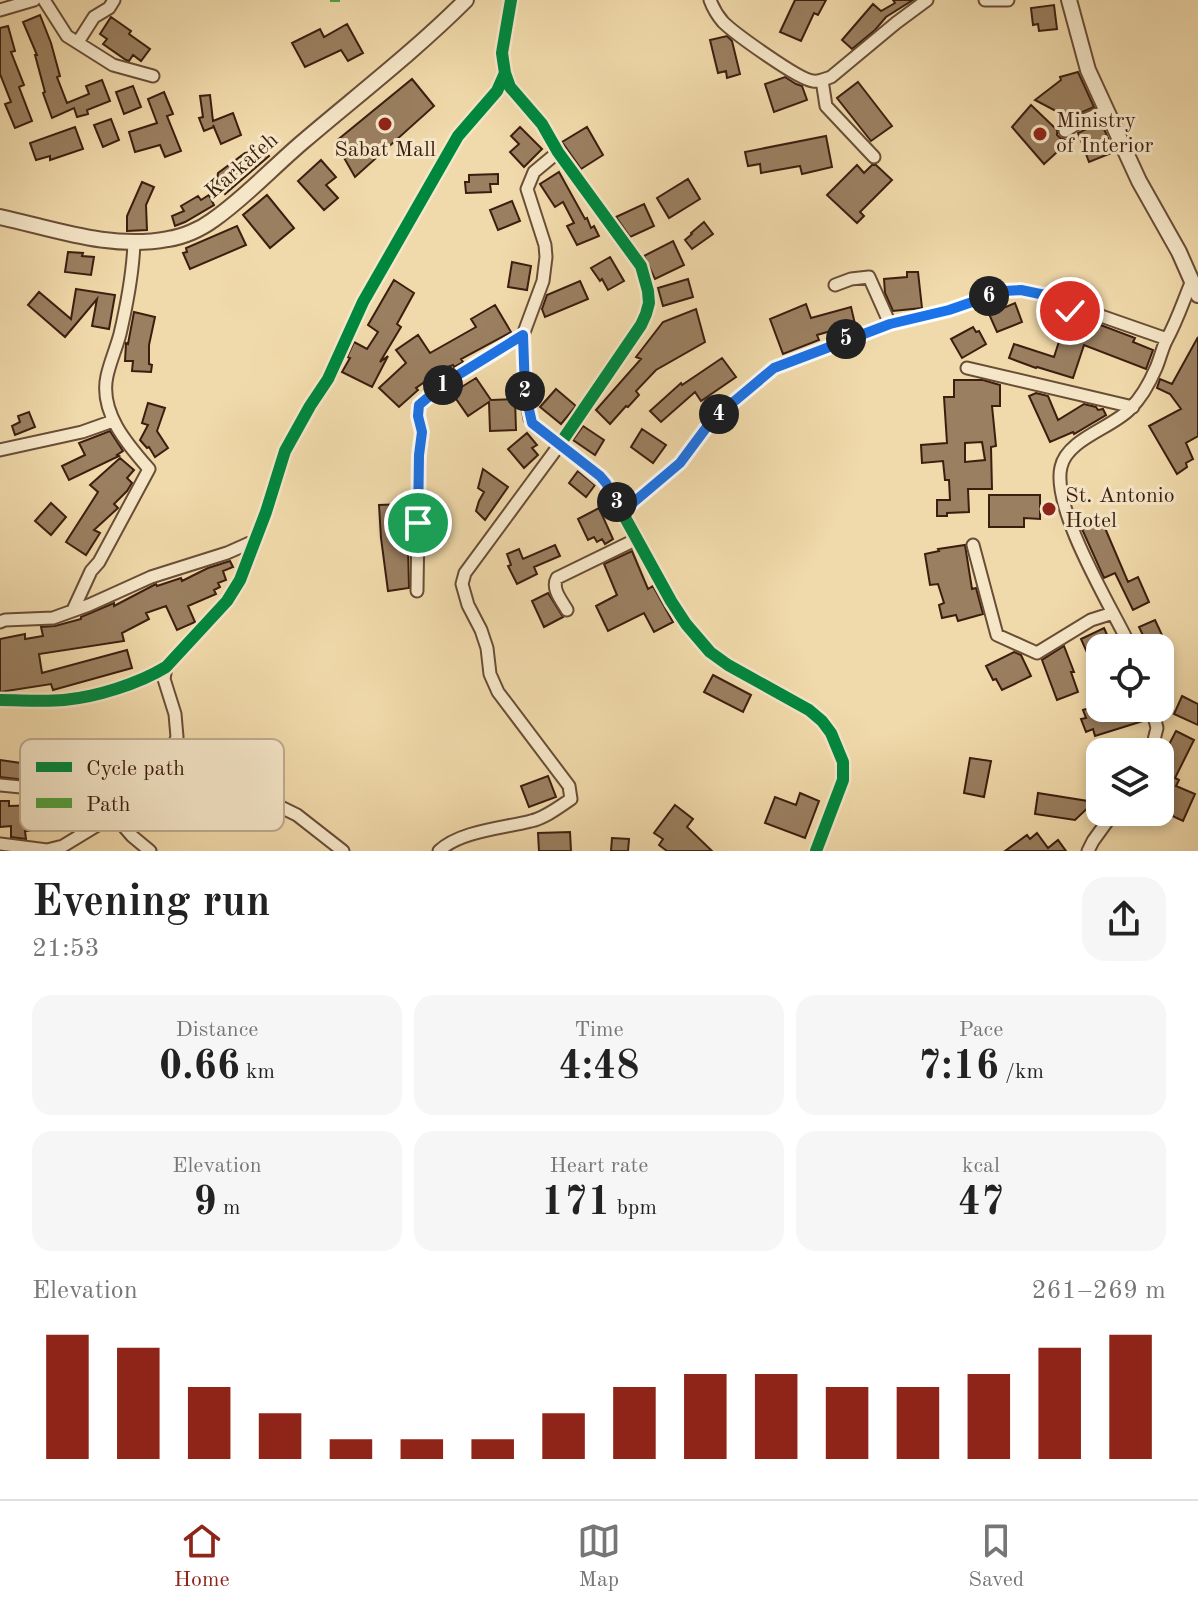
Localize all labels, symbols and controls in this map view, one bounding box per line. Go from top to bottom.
place label: Ministry of Interior [1056,110,1154,157]
marker: Sabat Mall [376,115,394,133]
marker: Ministry of Interior [1031,125,1049,143]
street label: Karkafeh [202,129,283,203]
place label: Sabat Mall [334,139,436,161]
pin: 6 [969,276,1009,316]
pin [1036,277,1104,345]
text: 6 [983,285,995,307]
icon: check [1048,289,1092,333]
pin: 5 [826,319,866,359]
text: 5 [840,328,852,350]
pin: 1 [423,365,463,405]
pin: 2 [505,371,545,411]
text: 1 [437,374,449,396]
text: 2 [519,380,531,402]
pin: 4 [699,394,739,434]
text: 4 [713,403,725,425]
pin: 3 [597,482,637,522]
place label: St. Antonio Hotel [1065,485,1175,532]
pin [384,489,452,557]
text: 3 [611,491,623,513]
marker: St. Antonio Hotel [1040,500,1058,518]
icon: arrive [396,501,440,545]
map controls [1086,634,1174,826]
button: locate [1086,634,1174,722]
button: layers [1086,738,1174,826]
legend [20,739,284,831]
text: Cycle path [86,758,185,780]
text: Path [86,794,131,816]
button: share [1082,877,1166,961]
text: Evening run [32,881,270,925]
text: 21:53 [32,936,100,962]
text: Distance [176,1019,258,1041]
text: Time [574,1019,624,1041]
text: Pace [959,1019,1003,1041]
text: 0.66 [159,1048,240,1088]
text: 4:48 [559,1048,639,1088]
text: 7:16 [918,1048,999,1088]
text: km [240,1061,275,1083]
text: /km [999,1061,1044,1083]
text: Elevation [172,1155,262,1177]
text: Heart rate [550,1155,648,1177]
text: kcal [962,1155,1000,1177]
text: 9 [194,1184,217,1224]
text: 171 [541,1184,611,1224]
text: 47 [958,1184,1004,1224]
text: m [217,1197,240,1219]
text: bpm [611,1197,657,1219]
text: Elevation [32,1278,138,1304]
text: 261–269 m [1031,1278,1166,1304]
tab: Home [174,1519,230,1594]
tab: Map [577,1519,621,1594]
tab: Saved [968,1519,1024,1594]

